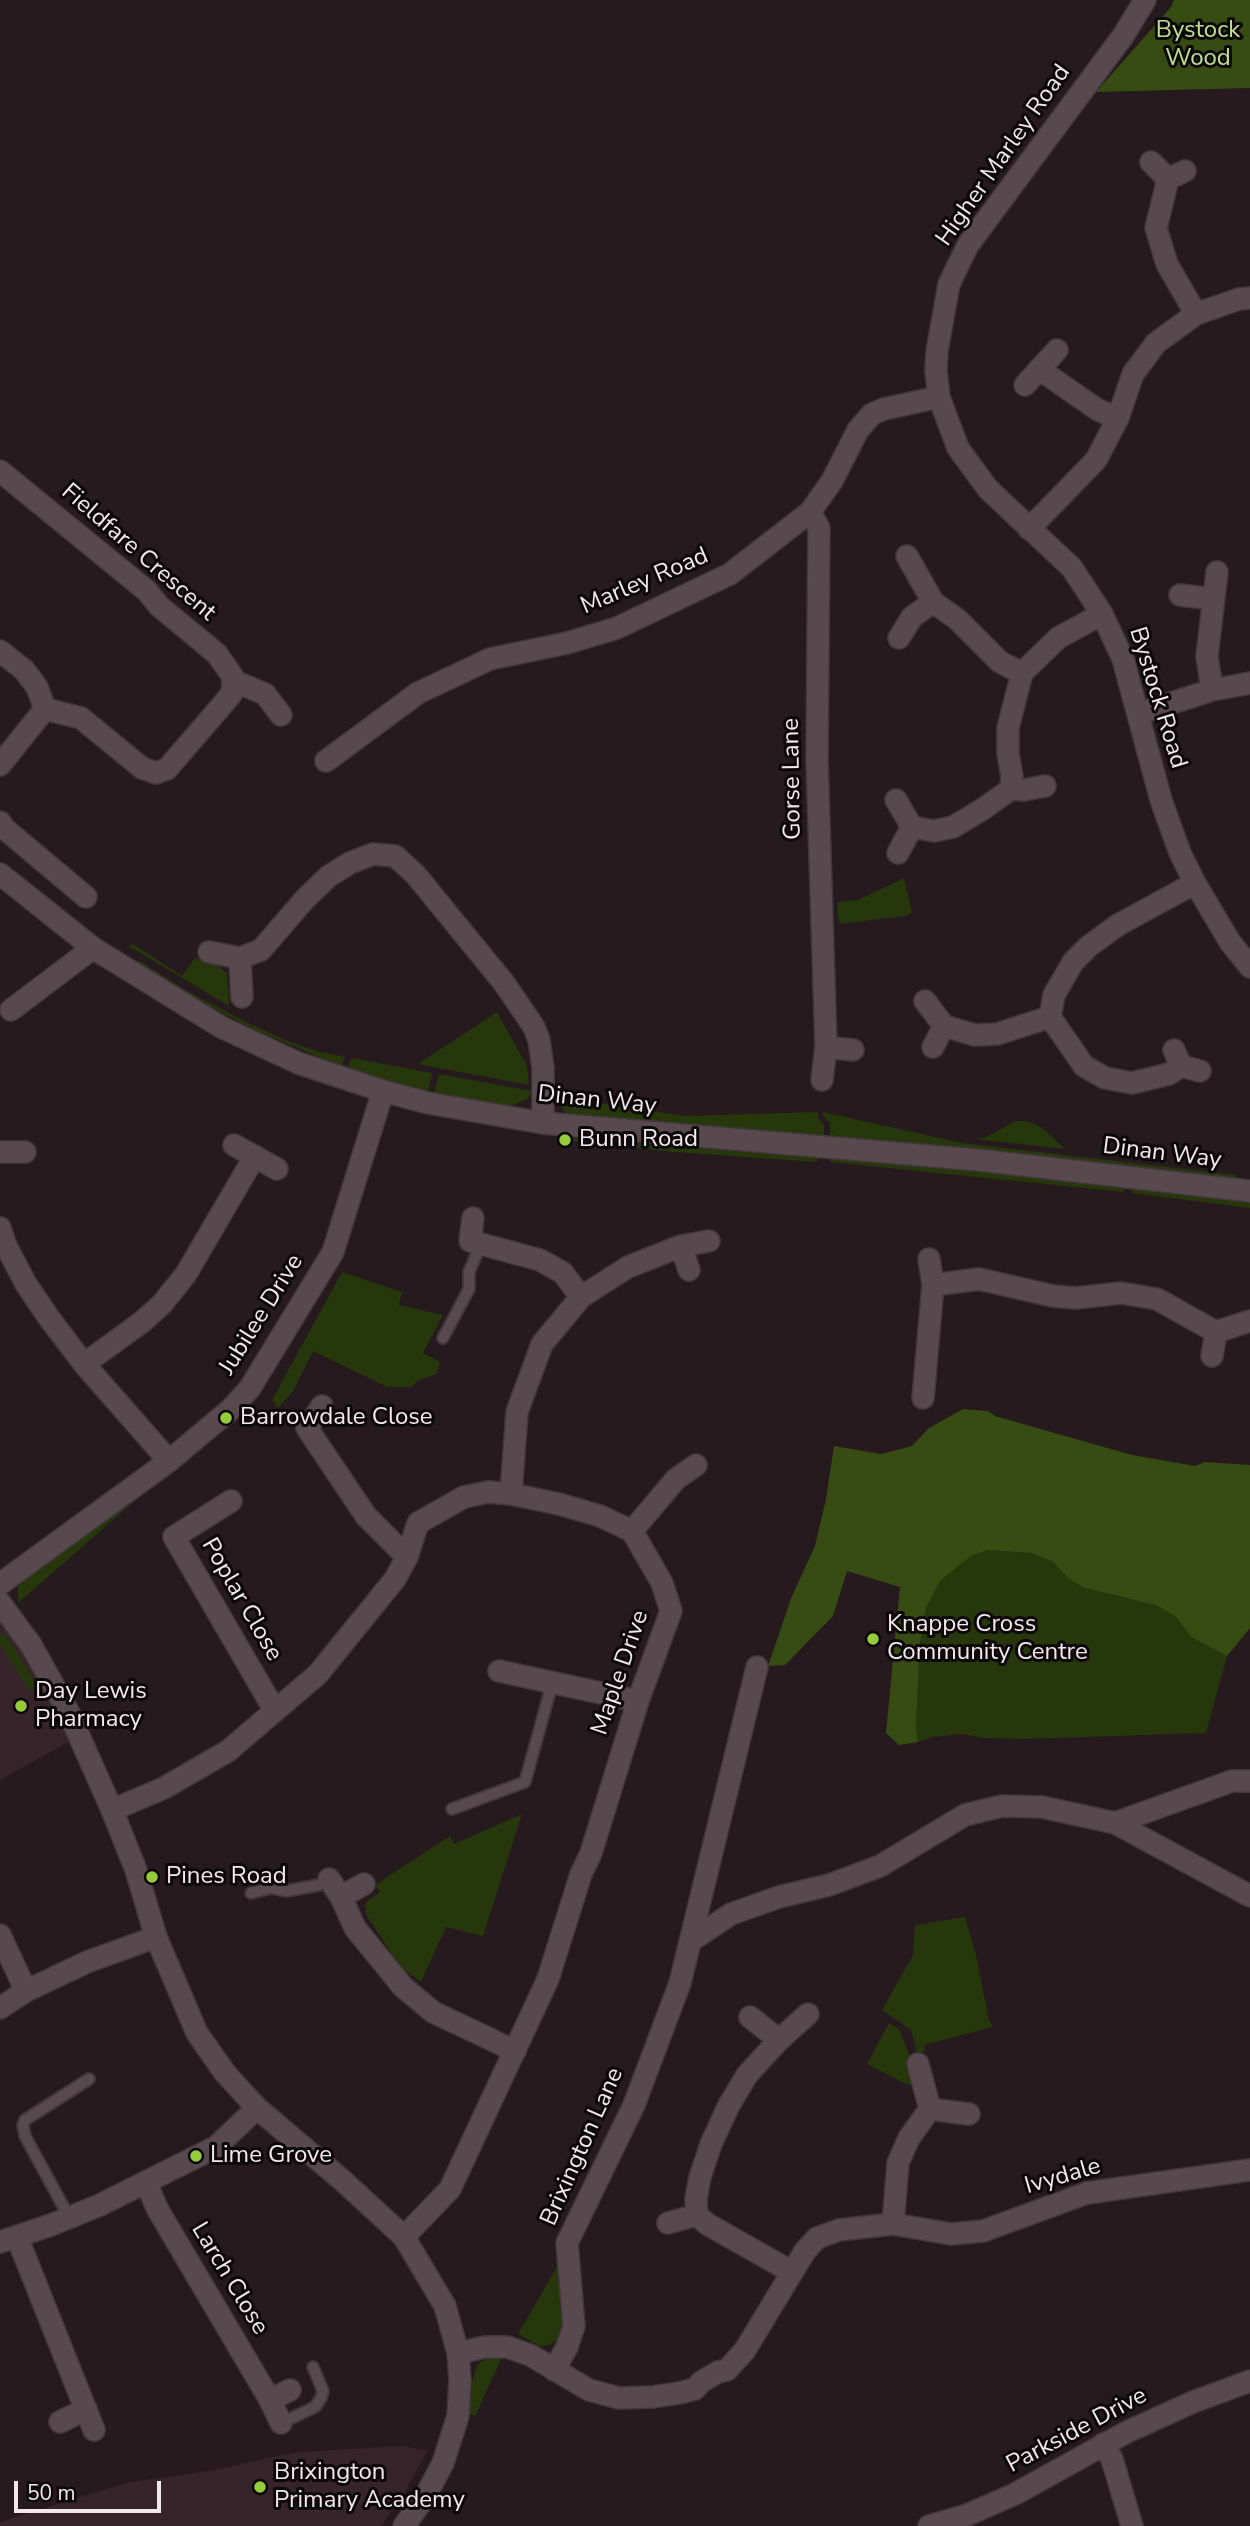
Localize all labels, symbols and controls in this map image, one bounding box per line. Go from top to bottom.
park label: Bystock Wood [1156,17,1240,73]
street label: Higher Marley Road [931,60,1077,252]
street label: Fieldfare Crescent [55,478,221,628]
street label: Marley Road [577,542,713,622]
street label: Bystock Road [1122,624,1192,772]
street label: Gorse Lane [778,718,808,840]
street label: Dinan Way [536,1080,658,1122]
place label: Bunn Road [579,1126,698,1154]
marker: Bunn Road [557,1132,573,1148]
street label: Dinan Way [1101,1132,1223,1176]
street label: Jubilee Drive [214,1250,310,1380]
place label: Barrowdale Close [240,1404,433,1432]
marker: Barrowdale Close [218,1410,234,1426]
street label: Poplar Close [194,1533,288,1667]
street label: Maple Drive [586,1607,656,1739]
place label: Knappe Cross Community Centre [887,1611,1088,1667]
marker: Knappe Cross Community Centre [865,1631,881,1647]
place label: Day Lewis Pharmacy [35,1678,147,1734]
marker: Day Lewis Pharmacy [13,1698,29,1714]
place label: Pines Road [166,1863,287,1891]
marker: Pines Road [144,1869,160,1885]
street label: Brixington Lane [535,2064,631,2230]
place label: Lime Grove [210,2142,332,2170]
marker: Lime Grove [188,2148,204,2164]
street label: Ivydale [1022,2152,1104,2202]
street label: Larch Close [184,2218,274,2340]
street label: Parkside Drive [1002,2382,1152,2480]
place label: Brixington Primary Academy [274,2459,465,2515]
scale bar [18,2466,164,2510]
text: 50 m [27,2479,76,2507]
marker: Brixington Primary Academy [252,2479,268,2495]

